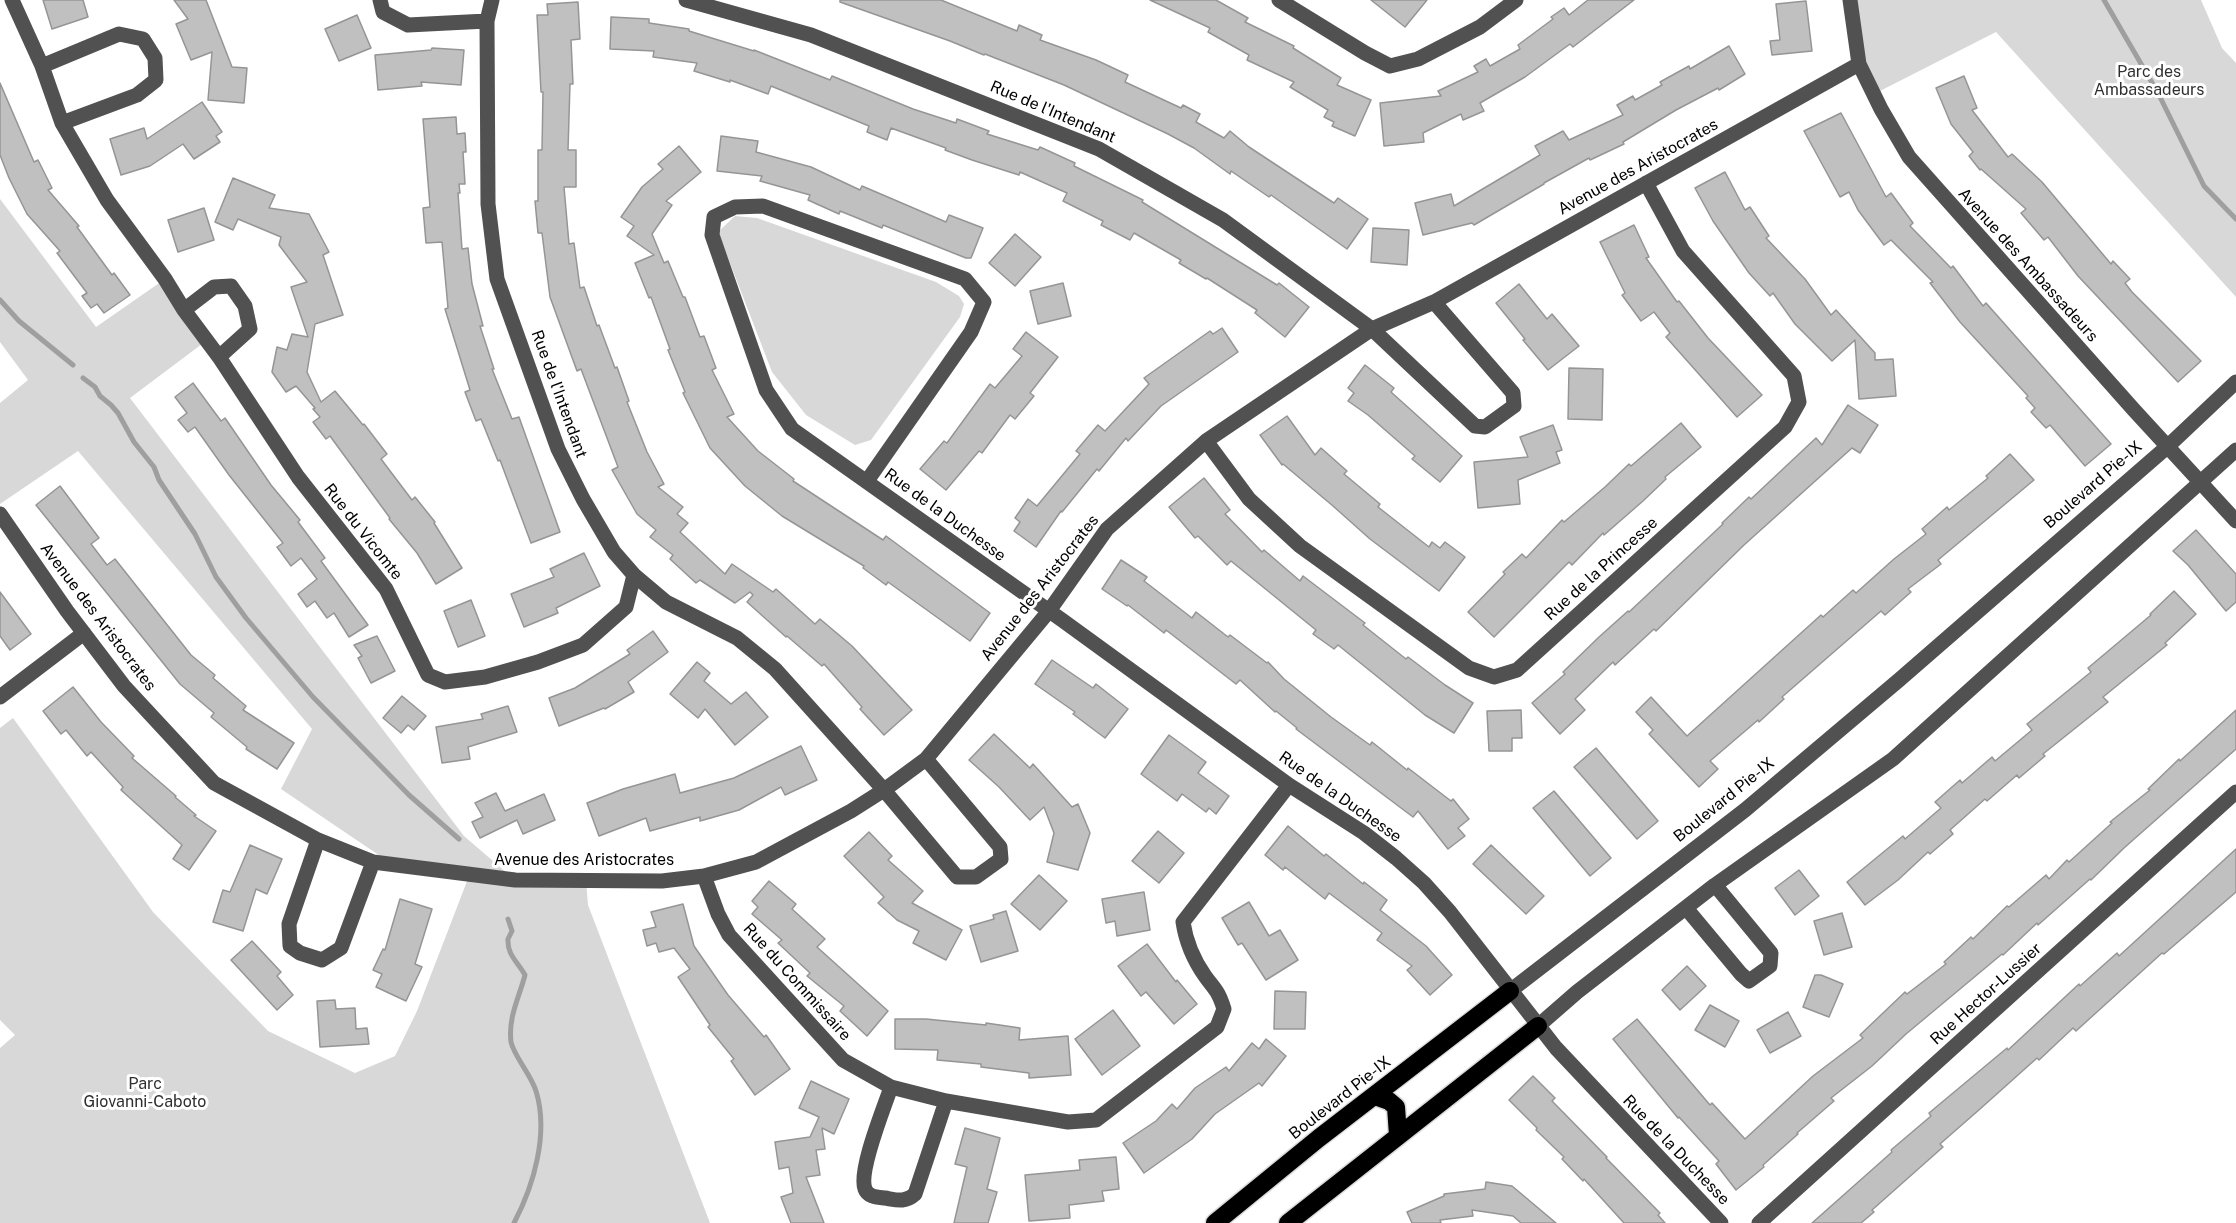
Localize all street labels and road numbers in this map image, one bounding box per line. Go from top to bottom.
street label: Rue de l'Intendant [987,77,1119,147]
street label: Avenue des Aristocrates [1555,115,1721,219]
street label: Avenue des Ambassadeurs [1954,184,2102,346]
street label: Rue de l'Intendant [527,327,591,461]
street label: Boulevard Pie-IX [2040,437,2146,533]
street label: Rue de la Duchesse [881,465,1009,565]
street label: Rue du Vicomte [320,480,406,584]
street label: Avenue des Aristocrates [977,511,1103,665]
street label: Rue de la Princesse [1540,513,1662,625]
street label: Avenue des Aristocrates [36,539,160,695]
street label: Rue de la Duchesse [1275,747,1405,847]
street label: Boulevard Pie-IX [1670,754,1778,846]
street label: Avenue des Aristocrates [494,850,674,870]
street label: Rue du Commissaire [739,919,855,1045]
street label: Rue Hector-Lussier [1926,939,2046,1049]
street label: Boulevard Pie-IX [1285,1052,1395,1144]
street label: Rue de la Duchesse [1619,1091,1733,1209]

